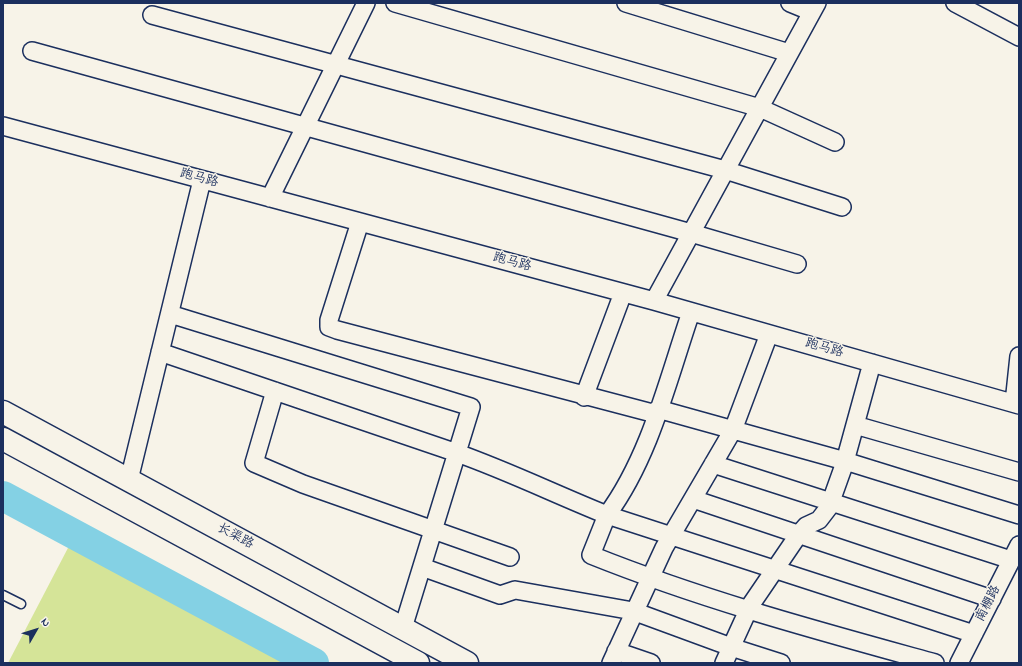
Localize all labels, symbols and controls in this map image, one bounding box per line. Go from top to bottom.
street label: 跑马路 [178,166,220,192]
street label: 跑马路 [491,250,533,276]
street label: 跑马路 [803,336,845,362]
street label: 长渠路 [214,521,256,553]
street label: 南棚路 [973,583,1005,625]
north arrow [16,610,56,650]
text: N [37,615,54,630]

